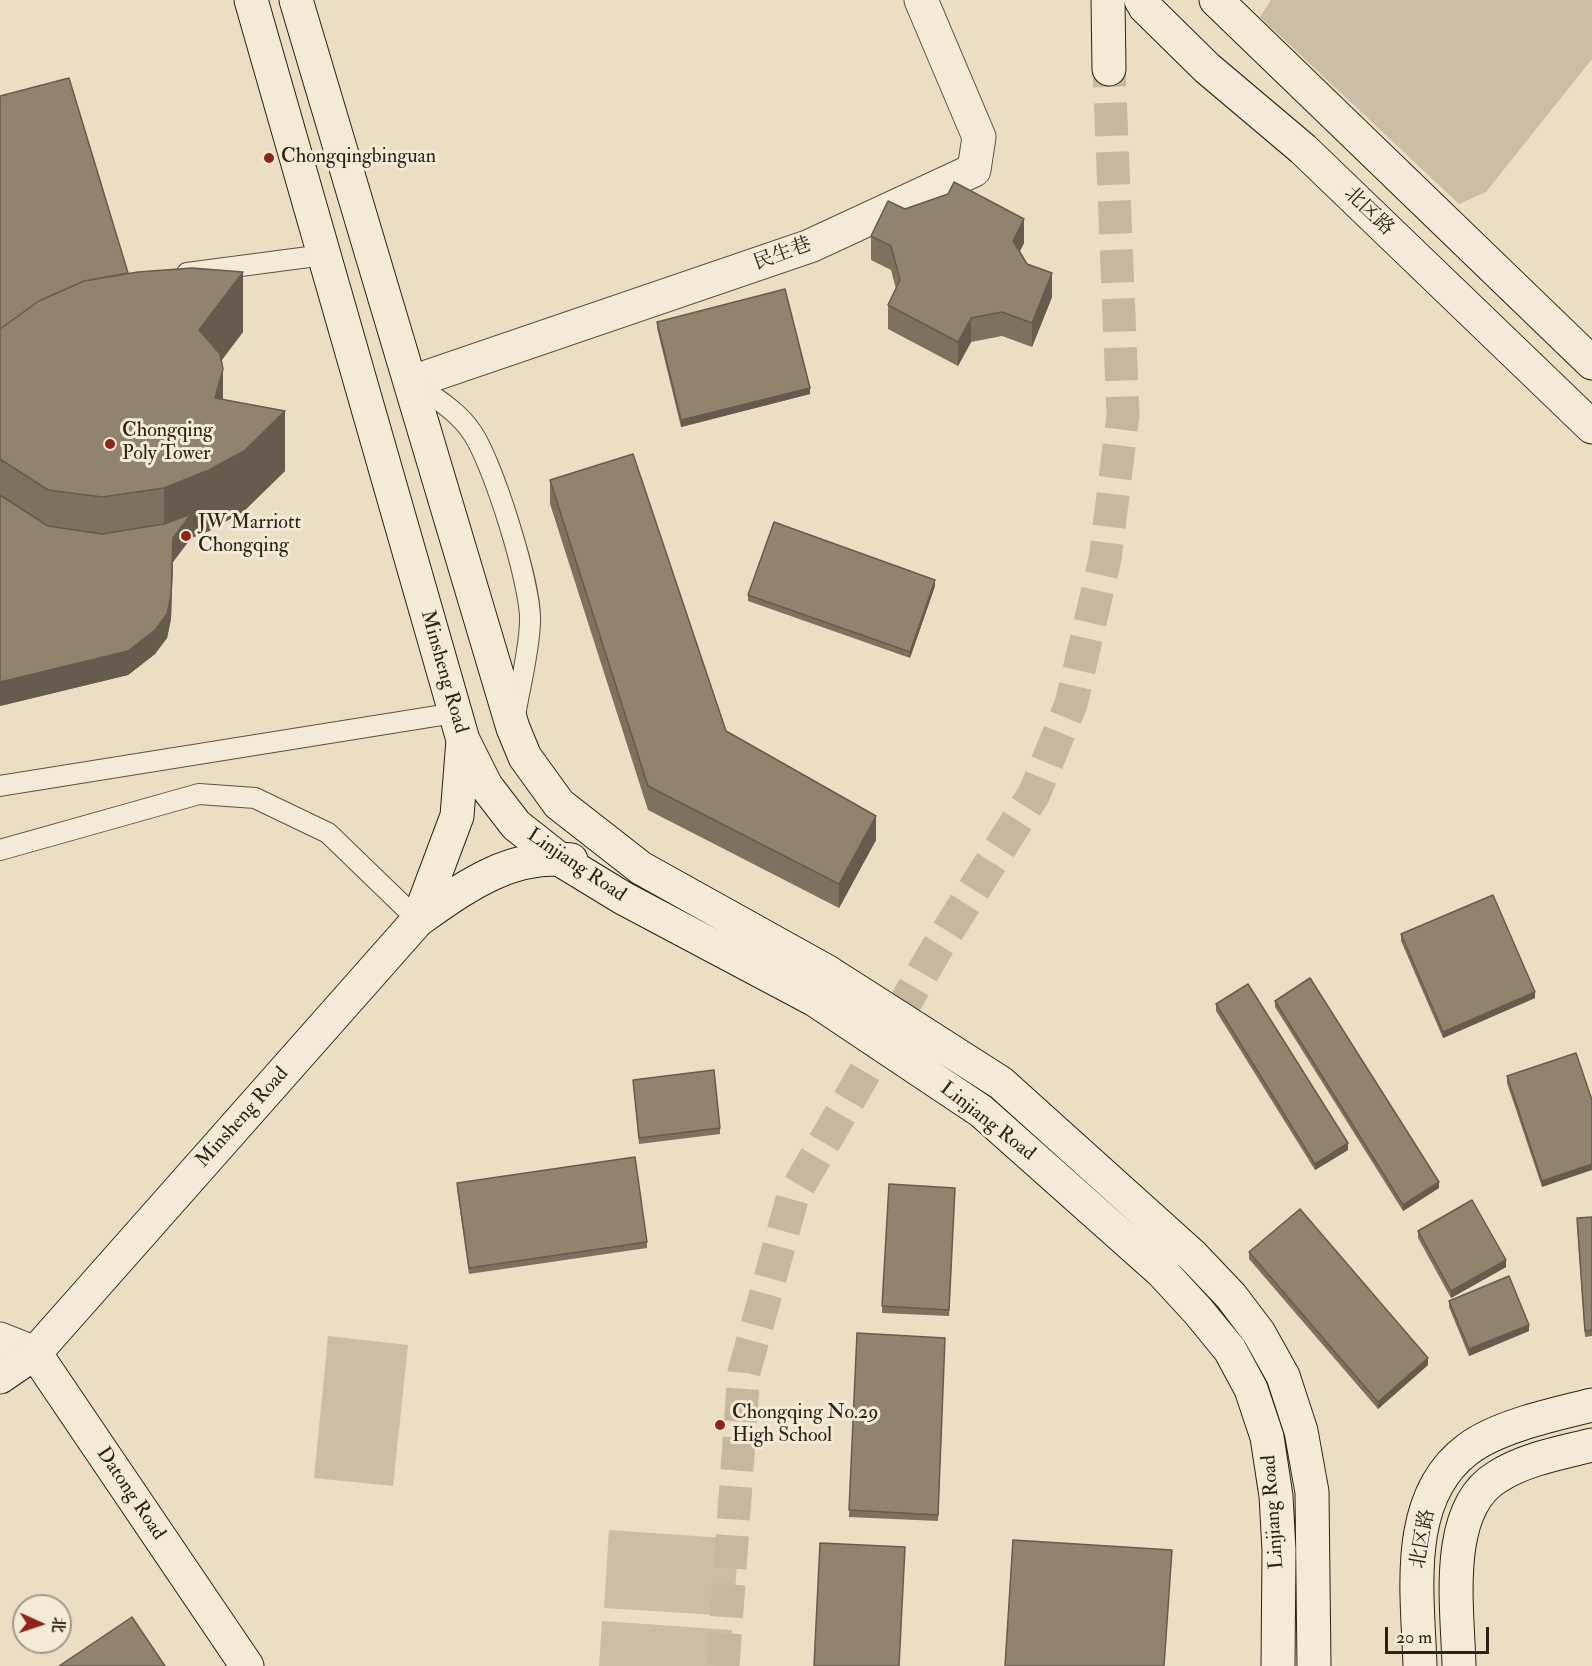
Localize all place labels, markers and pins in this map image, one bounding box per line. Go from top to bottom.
place label: Chongqingbinguan [281,146,436,170]
marker: Chongqingbinguan [262,151,276,165]
place label: Chongqing Poly Tower [122,420,213,467]
marker: Chongqing Poly Tower [103,437,117,451]
place label: JW Marriott Chongqing [198,512,301,559]
marker: JW Marriott Chongqing [179,529,193,543]
place label: Chongqing No.29 High School [732,1402,878,1449]
marker: Chongqing No.29 High School [713,1418,727,1432]

